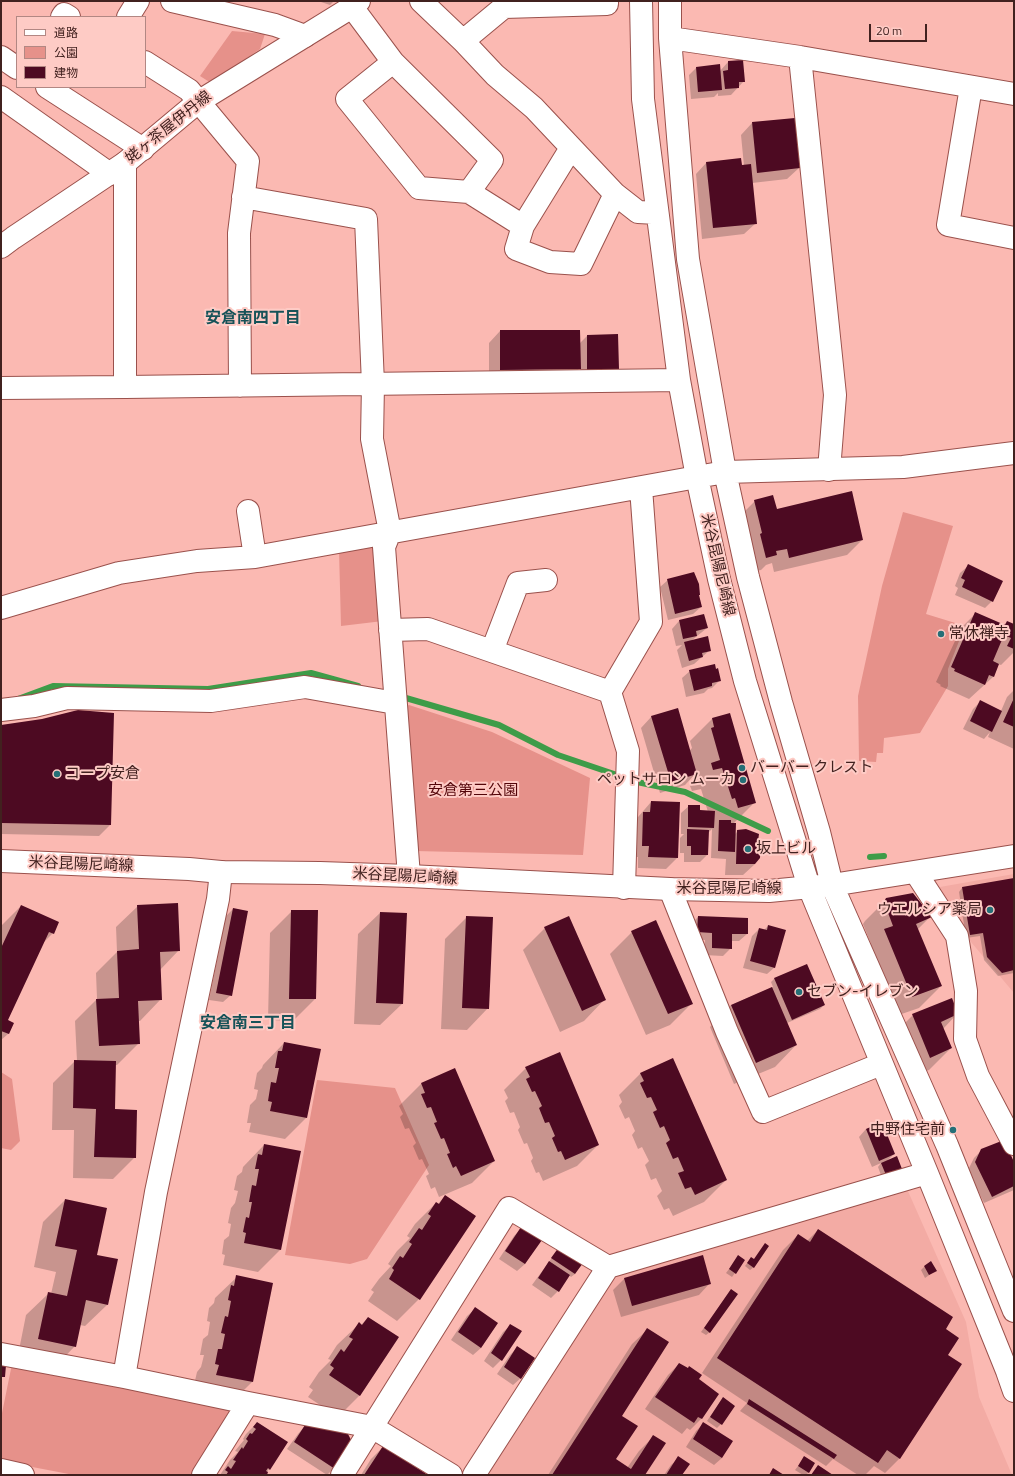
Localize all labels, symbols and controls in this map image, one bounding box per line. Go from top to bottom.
legend [16,16,146,88]
scale bar [871,16,929,42]
text: 20 m [876,21,902,40]
text: 道路 [54,23,78,42]
text: 公園 [54,43,78,62]
text: 建物 [54,63,78,82]
street label: 姥ヶ茶屋伊丹線 [123,88,215,168]
district label: 安倉南四丁目 [205,309,301,329]
street label: 米谷昆陽尼崎線 [696,512,738,618]
place label: 常休禅寺 [949,625,1009,643]
marker: 常休禅寺 [936,629,946,639]
place label: バーバー クレスト [750,759,873,777]
marker: バーバー クレスト [737,763,747,773]
place label: コープ安倉 [65,765,140,783]
marker: コープ安倉 [52,769,62,779]
place label: ペットサロン ムーカ [597,771,735,789]
marker: ペットサロン ムーカ [738,775,748,785]
park label: 安倉第三公園 [428,782,518,800]
place label: 坂上ビル [756,840,816,858]
marker: 坂上ビル [743,844,753,854]
street label: 米谷昆陽尼崎線 [28,854,134,876]
street label: 米谷昆陽尼崎線 [352,865,458,889]
street label: 米谷昆陽尼崎線 [677,880,781,898]
place label: ウエルシア薬局 [877,901,982,919]
marker: ウエルシア薬局 [985,905,995,915]
place label: セブン-イレブン [807,983,919,1001]
marker: セブン-イレブン [794,987,804,997]
district label: 安倉南三丁目 [200,1014,296,1034]
place label: 中野住宅前 [870,1121,945,1139]
marker: 中野住宅前 [948,1125,958,1135]

